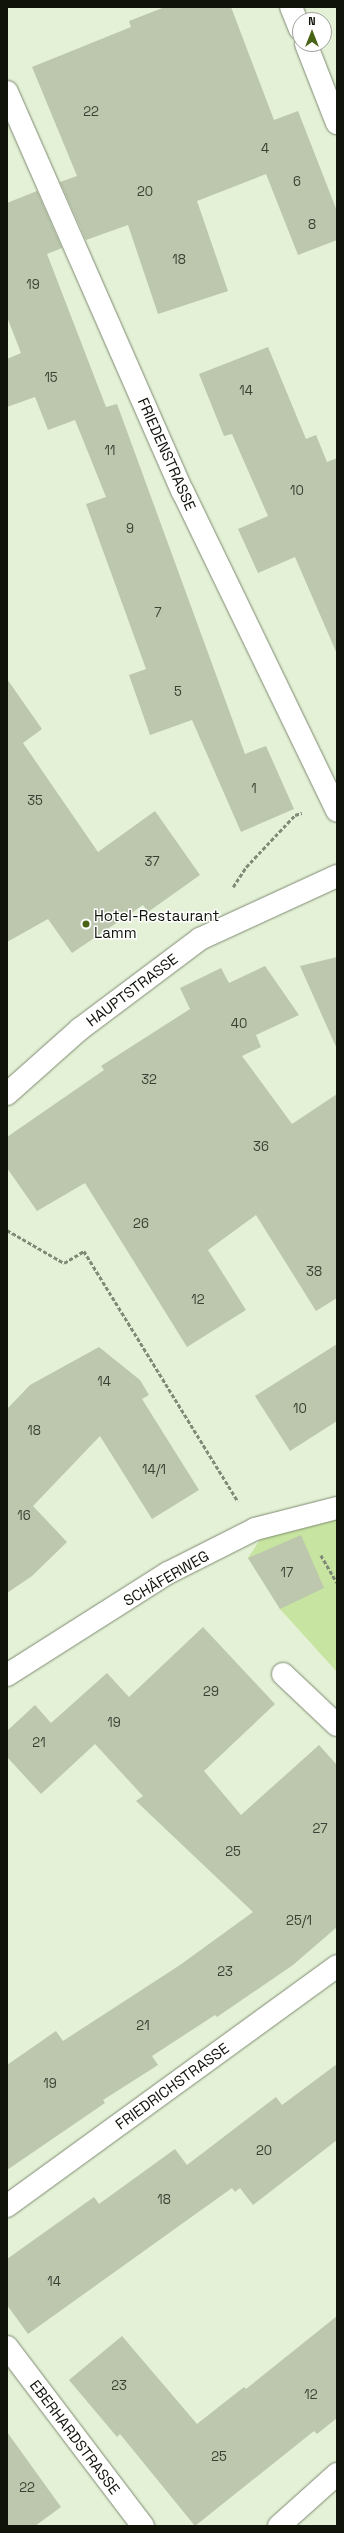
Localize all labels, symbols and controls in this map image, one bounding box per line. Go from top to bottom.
north arrow [292,12,332,52]
text: N [308,14,316,28]
house number: 22 [83,104,99,120]
house number: 4 [261,141,269,157]
house number: 6 [293,174,301,190]
house number: 20 [137,184,153,200]
house number: 8 [308,217,316,233]
house number: 18 [172,252,186,268]
house number: 19 [26,277,40,293]
house number: 15 [44,370,58,386]
house number: 14 [239,383,253,399]
street label: FRIEDENSTRASSE [134,395,200,513]
house number: 11 [105,443,115,459]
house number: 10 [290,483,304,499]
house number: 9 [126,521,134,537]
house number: 7 [154,605,162,621]
house number: 5 [174,684,182,700]
house number: 1 [251,781,257,797]
house number: 35 [27,793,43,809]
house number: 37 [144,854,160,870]
place label: Hotel-Restaurant Lamm [94,906,219,941]
marker: Hotel-Restaurant Lamm [81,919,91,929]
street label: HAUPTSTRASSE [83,950,181,1030]
house number: 40 [231,1016,247,1032]
house number: 32 [141,1072,157,1088]
house number: 36 [253,1139,269,1155]
house number: 26 [133,1216,149,1232]
house number: 38 [306,1264,322,1280]
house number: 12 [191,1292,205,1308]
house number: 14 [97,1374,111,1390]
house number: 10 [293,1401,307,1417]
house number: 18 [27,1423,41,1439]
house number: 14/1 [142,1462,166,1478]
house number: 16 [17,1508,31,1524]
street label: SCHÄFERWEG [120,1546,212,1610]
house number: 17 [281,1565,293,1581]
house number: 29 [203,1684,219,1700]
house number: 19 [107,1715,121,1731]
house number: 21 [32,1735,46,1751]
house number: 27 [312,1821,328,1837]
house number: 25 [225,1844,241,1860]
house number: 25/1 [286,1913,312,1929]
house number: 23 [217,1964,233,1980]
house number: 21 [136,2018,150,2034]
street label: FRIEDRICHSTRASSE [112,2039,232,2133]
house number: 19 [43,2076,57,2092]
house number: 20 [256,2143,272,2159]
house number: 18 [157,2192,171,2208]
house number: 14 [47,2274,61,2290]
street label: EBERHARDSTRASSE [26,2376,124,2498]
house number: 23 [111,2378,127,2394]
house number: 12 [304,2387,318,2403]
house number: 25 [211,2449,227,2465]
house number: 22 [19,2480,35,2496]

